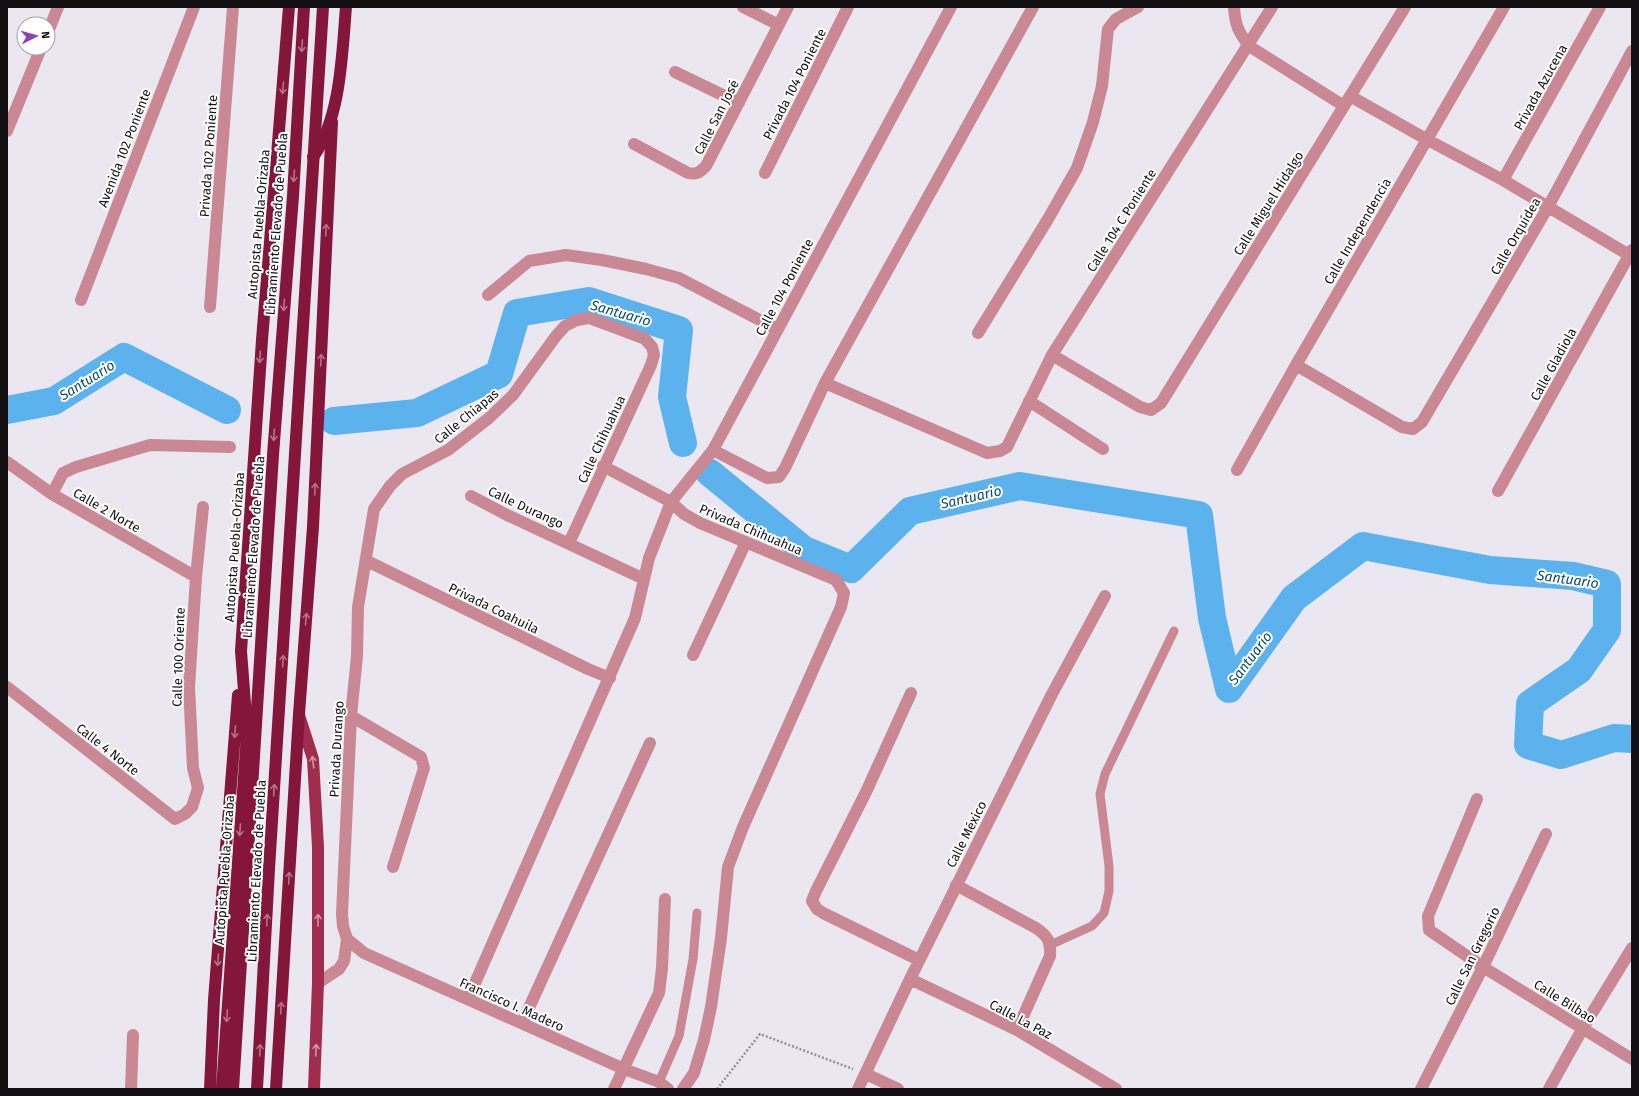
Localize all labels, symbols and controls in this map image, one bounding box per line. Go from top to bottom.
north arrow [16,16,56,56]
street label: Privada 104 Poniente [760,26,829,142]
text: N [39,31,52,39]
one-way arrow [298,39,305,52]
street label: Privada Azucena [1511,42,1570,133]
street label: Calle San José [691,77,742,157]
one-way arrow [279,81,286,94]
street label: Avenida 102 Poniente [95,87,154,209]
street label: Privada 102 Poniente [197,94,220,218]
street label: Libramiento Elevado de Puebla [263,132,290,316]
street label: Autopista Puebla-Orizaba [244,149,273,299]
street label: Calle Miguel Hidalgo [1230,149,1306,258]
street label: Calle 104 C Poniente [1084,166,1159,274]
one-way arrow [290,169,297,182]
street label: Calle Independencia [1321,175,1394,287]
street label: Calle Orquídea [1487,195,1544,278]
one-way arrow [323,224,330,237]
street label: Calle 104 Poniente [753,236,816,338]
water label: Santuario [588,296,653,330]
one-way arrow [281,298,288,311]
street label: Calle Gladiola [1527,325,1580,403]
one-way arrow [257,350,264,363]
one-way arrow [317,354,324,367]
water label: Santuario [56,357,118,405]
street label: Calle Chiapas [431,386,501,447]
street label: Calle Chihuahua [575,393,628,485]
one-way arrow [271,428,278,441]
street label: Libramiento Elevado de Puebla [240,455,267,639]
street label: Autopista Puebla-Orizaba [222,472,247,622]
water label: Santuario [938,482,1003,513]
one-way arrow [311,483,319,496]
street label: Calle Durango [486,483,566,531]
street label: Calle 2 Norte [70,485,143,536]
street label: Privada Chihuahua [697,501,805,558]
water label: Santuario [1535,567,1600,592]
street label: Privada Coahuila [446,580,541,637]
street label: Calle 100 Oriente [169,607,188,707]
one-way arrow [303,613,310,626]
water label: Santuario [1224,628,1276,689]
one-way arrow [279,655,286,668]
street label: Privada Durango [326,700,347,798]
street label: Calle 4 Norte [73,720,142,779]
one-way arrow [232,725,239,738]
one-way arrow [309,756,317,769]
street label: Libramiento Elevado de Puebla [244,779,269,963]
one-way arrow [271,784,278,797]
street label: Autopista Puebla-Orizaba [212,795,237,945]
street label: Calle México [943,798,990,870]
one-way arrow [237,823,244,836]
one-way arrow [285,872,292,885]
street label: Calle San Gregorio [1442,905,1503,1008]
one-way arrow [263,914,270,927]
one-way arrow [314,914,322,927]
one-way arrow [214,953,221,966]
street label: Francisco I. Madero [457,975,566,1034]
street label: Calle Bilbao [1531,977,1598,1026]
street label: Calle La Paz [987,997,1055,1042]
one-way arrow [277,1002,285,1015]
one-way arrow [224,1009,231,1022]
one-way arrow [256,1044,263,1057]
one-way arrow [313,1044,320,1057]

